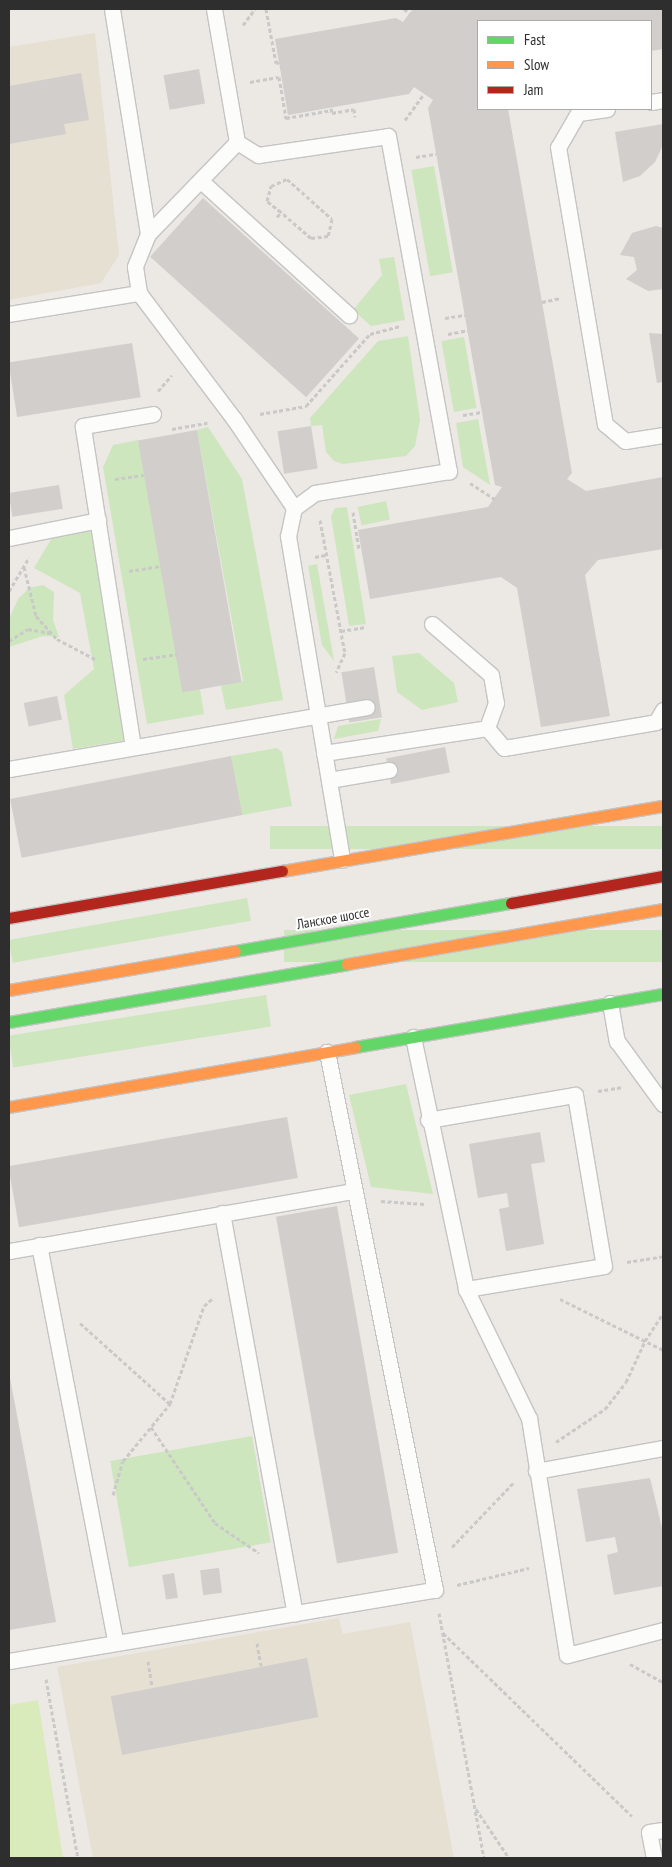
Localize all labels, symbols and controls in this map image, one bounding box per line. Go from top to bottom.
legend [477,20,652,110]
text: Fast [524,30,545,49]
text: Slow [524,55,549,74]
text: Jam [524,80,543,99]
street label: Ланское шоссе [295,903,371,933]

